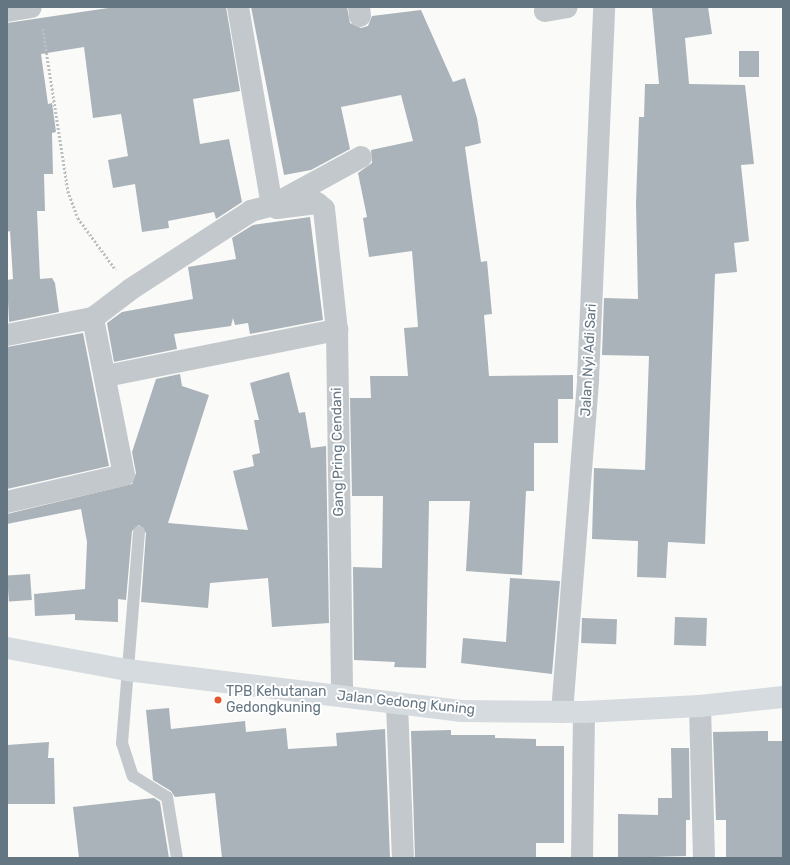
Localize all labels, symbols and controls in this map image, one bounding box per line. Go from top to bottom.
street label: Jalan Nyi Adi Sari [578,303,600,417]
street label: Gang Pring Cendani [328,387,348,517]
place label: TPB Kehutanan Gedongkuning [226,684,327,716]
street label: Jalan Gedong Kuning [336,687,476,719]
marker: TPB Kehutanan Gedongkuning [213,695,223,705]

